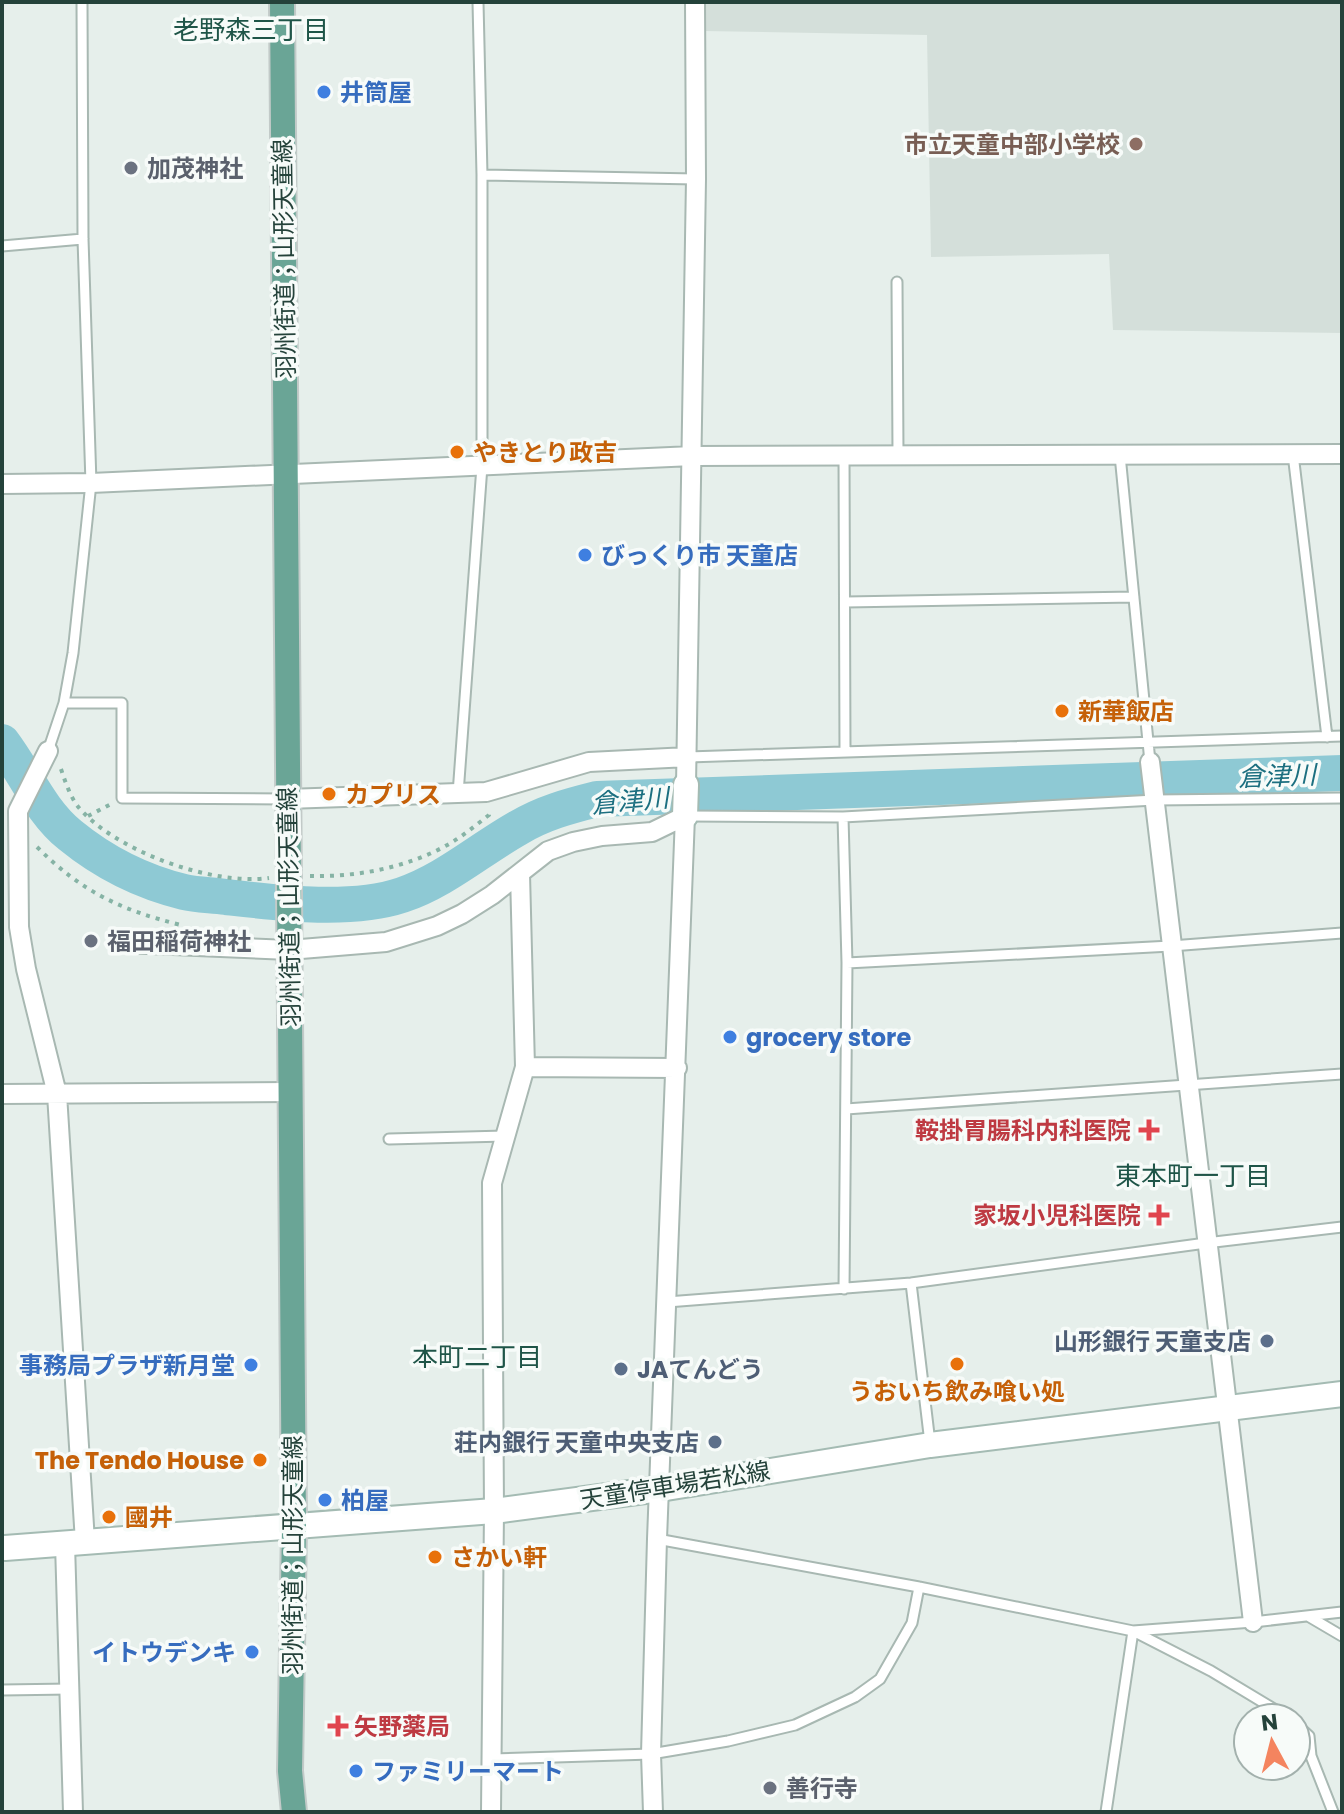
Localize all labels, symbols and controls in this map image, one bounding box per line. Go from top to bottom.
district label: 老野森三丁目 [173,12,329,48]
place label: 井筒屋 [340,76,412,109]
marker: 井筒屋 [315,83,333,101]
place label: 市立天童中部小学校 [904,128,1120,161]
marker: 市立天童中部小学校 [1127,135,1145,153]
street label: 羽州街道；山形天童線 [265,139,303,379]
place label: 加茂神社 [147,152,243,185]
marker: 加茂神社 [122,159,140,177]
place label: やきとり政吉 [473,436,617,469]
marker: やきとり政吉 [448,443,466,461]
place label: びっくり市 天童店 [601,539,798,572]
marker: びっくり市 天童店 [576,546,594,564]
place label: 新華飯店 [1078,695,1174,728]
marker: 新華飯店 [1053,702,1071,720]
water label: 倉津川 [1237,757,1320,795]
place label: カプリス [345,778,441,811]
water label: 倉津川 [590,779,673,822]
marker: カプリス [320,785,338,803]
street label: 羽州街道；山形天童線 [270,787,308,1027]
place label: 福田稲荷神社 [107,925,251,958]
marker: 福田稲荷神社 [82,932,100,950]
place label: grocery store [746,1021,911,1054]
marker: grocery store [721,1028,739,1046]
place label: 鞍掛胃腸科内科医院 [915,1114,1131,1147]
marker: 鞍掛胃腸科内科医院 [1138,1119,1160,1141]
district label: 東本町一丁目 [1115,1158,1271,1194]
place label: 家坂小児科医院 [973,1199,1141,1232]
marker: 家坂小児科医院 [1148,1204,1170,1226]
place label: 山形銀行 天童支店 [1054,1325,1251,1358]
marker: 山形銀行 天童支店 [1258,1332,1276,1350]
district label: 本町二丁目 [412,1339,542,1375]
place label: 事務局プラザ新月堂 [19,1349,235,1382]
place label: JAてんどう [637,1353,764,1386]
marker: うおいち飲み喰い処 [948,1355,966,1373]
marker: 事務局プラザ新月堂 [242,1356,260,1374]
marker: JAてんどう [612,1360,630,1378]
place label: うおいち飲み喰い処 [849,1375,1065,1408]
place label: 荘内銀行 天童中央支店 [454,1426,699,1459]
marker: 荘内銀行 天童中央支店 [706,1433,724,1451]
street label: 羽州街道；山形天童線 [276,1435,309,1675]
place label: The Tendo House [35,1444,244,1477]
marker: The Tendo House [251,1451,269,1469]
street label: 天童停車場若松線 [578,1454,772,1516]
place label: 柏屋 [341,1484,389,1517]
marker: 柏屋 [316,1491,334,1509]
place label: 國井 [125,1501,173,1534]
marker: 國井 [100,1508,118,1526]
place label: さかい軒 [451,1541,547,1574]
marker: さかい軒 [426,1548,444,1566]
place label: イトウデンキ [92,1636,236,1669]
marker: イトウデンキ [243,1643,261,1661]
north arrow [1232,1702,1312,1782]
text: N [1260,1706,1280,1739]
place label: 矢野薬局 [354,1710,450,1743]
marker: 矢野薬局 [329,1717,347,1735]
place label: ファミリーマート [372,1755,564,1788]
marker: ファミリーマート [347,1762,365,1780]
place label: 善行寺 [786,1772,858,1805]
marker: 善行寺 [761,1779,779,1797]

